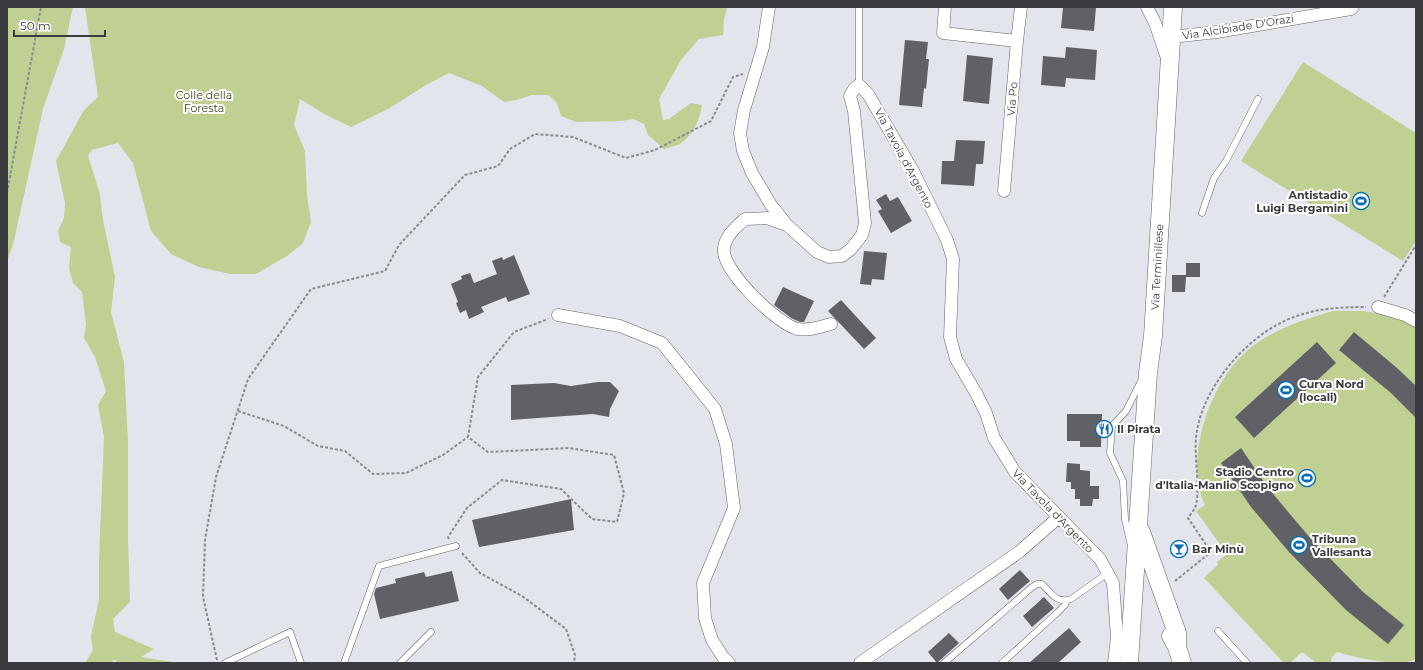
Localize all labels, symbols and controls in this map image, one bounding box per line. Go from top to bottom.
street label: Via Alcibiade D'Orazi [1181,11,1295,43]
scale bar [14,12,105,38]
text: 50 m [20,18,51,33]
street label: Via Po [1004,81,1020,117]
park label: Colle della Foresta [176,88,232,115]
street label: Via Tavola d'Argento [872,106,936,211]
place label: Antistadio Luigi Bergamini [1256,188,1348,215]
sports icon: Antistadio Luigi Bergamini [1351,191,1371,211]
street label: Via Terminillese [1148,223,1166,310]
place label: Curva Nord (locali) [1299,377,1364,404]
sports icon: Curva Nord (locali) [1276,380,1296,400]
restaurant icon: Il Pirata [1094,419,1114,439]
place label: Il Pirata [1117,422,1161,436]
place label: Stadio Centro d'Italia-Manlio Scopigno [1155,465,1294,492]
street label: Via Tavola d'Argento [1009,466,1097,556]
sports icon: Stadio Centro d'Italia-Manlio Scopigno [1297,468,1317,488]
place label: Tribuna Vallesanta [1311,532,1372,559]
sports icon: Tribuna Vallesanta [1289,535,1309,555]
bar icon: Bar Minù [1169,539,1189,559]
place label: Bar Minù [1192,542,1244,556]

